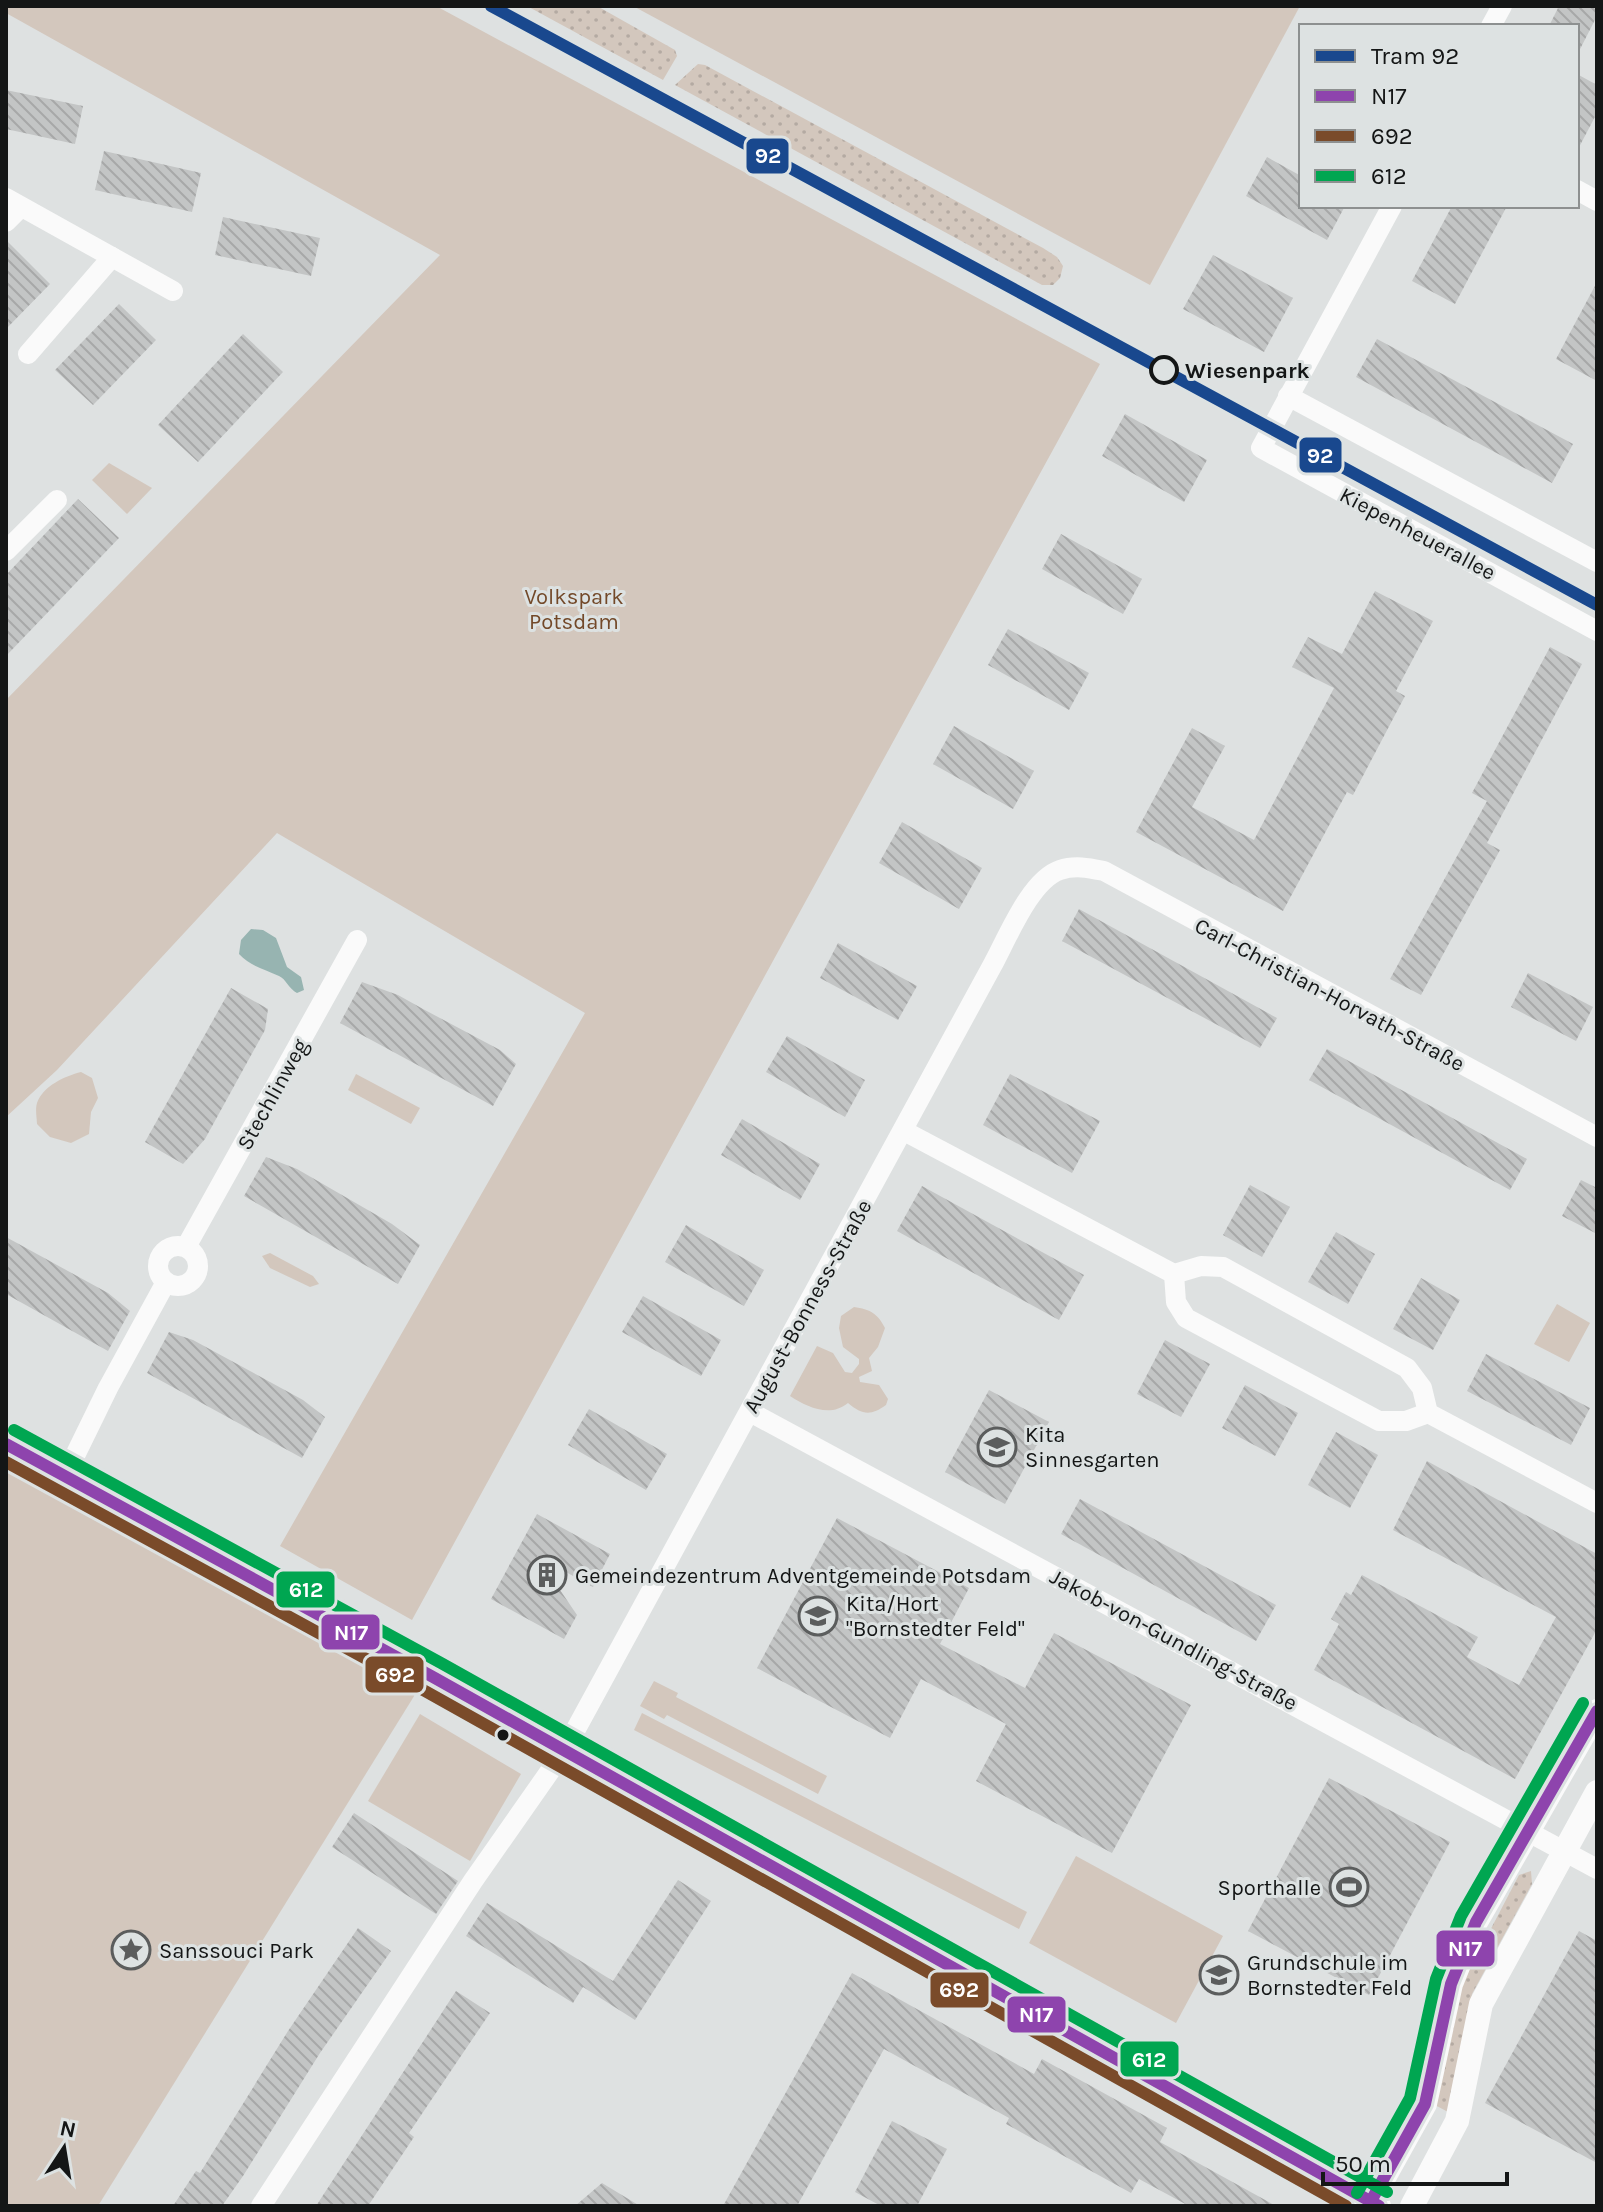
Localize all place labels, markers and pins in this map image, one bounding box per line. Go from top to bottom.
marker: Wiesenpark [1150,356,1178,384]
place label: Wiesenpark [1185,358,1310,384]
place label: Kita Sinnesgarten [1025,1422,1160,1473]
school or university icon: Kita Sinnesgarten [976,1426,1018,1468]
building icon: Gemeindezentrum Adventgemeinde Potsdam [526,1554,568,1596]
place label: Gemeindezentrum Adventgemeinde Potsdam [575,1563,1031,1589]
place label: Kita/Hort "Bornstedter Feld" [846,1591,1025,1642]
school or university icon: Kita/Hort "Bornstedter Feld" [797,1595,839,1637]
unlabelled marker [495,1727,511,1743]
sports icon: Sporthalle [1328,1866,1370,1908]
place label: Sporthalle [1218,1875,1321,1901]
place icon: Sanssouci Park [110,1929,152,1971]
place label: Sanssouci Park [159,1938,314,1964]
place label: Grundschule im Bornstedter Feld [1247,1950,1412,2001]
school or university icon: Grundschule im Bornstedter Feld [1198,1954,1240,1996]

